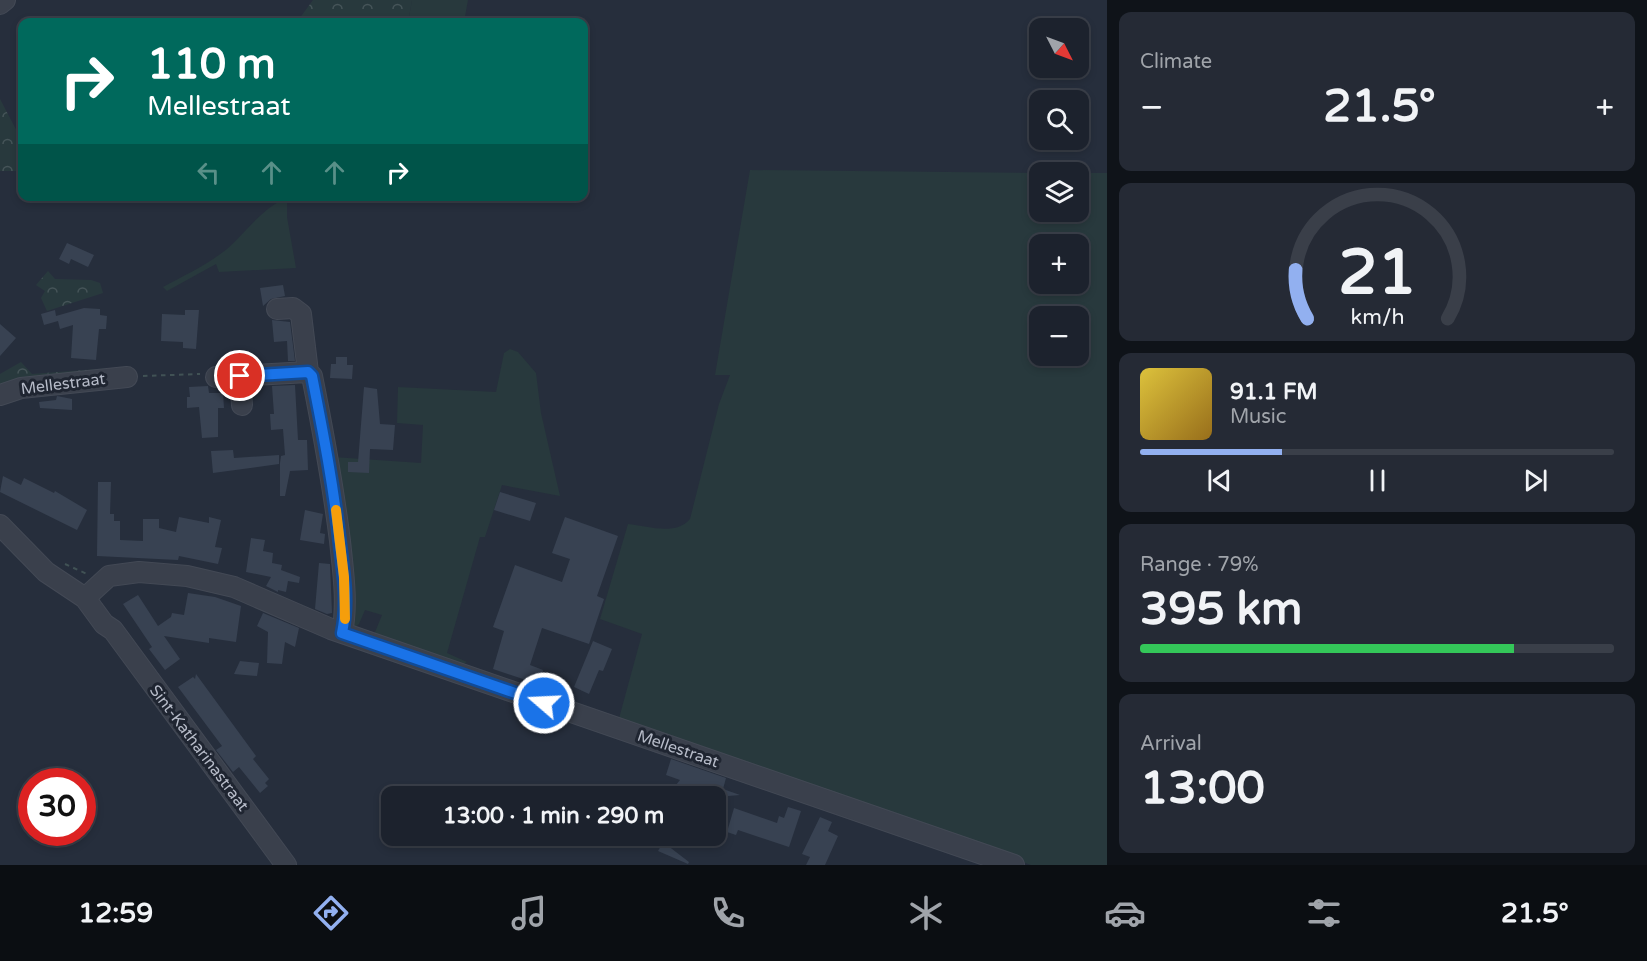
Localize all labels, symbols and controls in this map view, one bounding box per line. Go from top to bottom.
north arrow [1029,18,1089,78]
map controls [1029,18,1089,366]
text: 110 m [147,39,276,90]
icon: right [48,42,126,120]
text: Climate [1140,50,1212,74]
text: 21.5° [1323,80,1436,134]
text: − [1140,88,1164,127]
text: + [1595,88,1614,127]
text: Mellestraat [147,90,291,123]
button: search [1029,90,1089,150]
icon: left [192,156,225,189]
icon: ahead [255,156,288,189]
icon: ahead [318,156,351,189]
icon: right [381,156,414,189]
button: layers [1029,162,1089,222]
button: + [1029,234,1089,294]
text: 21 [1338,236,1416,311]
text: km/h [1350,304,1404,330]
button: − [1029,306,1089,366]
pin [214,350,265,401]
icon: arrive [223,359,256,392]
street label: Mellestraat [20,369,106,399]
text: 91.1 FM [1230,379,1318,405]
text: Music [1230,405,1286,429]
icon: previous [1203,464,1236,497]
icon: pause [1361,464,1394,497]
icon: next [1519,464,1552,497]
text: Range · 79% [1140,553,1259,577]
text: 395 km [1140,583,1302,637]
position arrow [512,671,576,735]
street label: Sint-Katharinastraat [145,681,253,815]
street label: Mellestraat [635,726,721,772]
text: Arrival [1140,732,1202,756]
text: 13:00 [1140,762,1265,816]
speed limit sign: 30 [18,768,96,846]
text: 13:00 · 1 min · 290 m [443,803,664,829]
icon: directions [310,892,352,934]
icon: music [508,892,550,934]
icon: phone [707,892,749,934]
icon: climate [905,892,947,934]
icon: car [1104,892,1146,934]
icon: filters [1303,892,1345,934]
text: 12:59 [78,897,153,930]
text: 21.5° [1501,897,1569,930]

